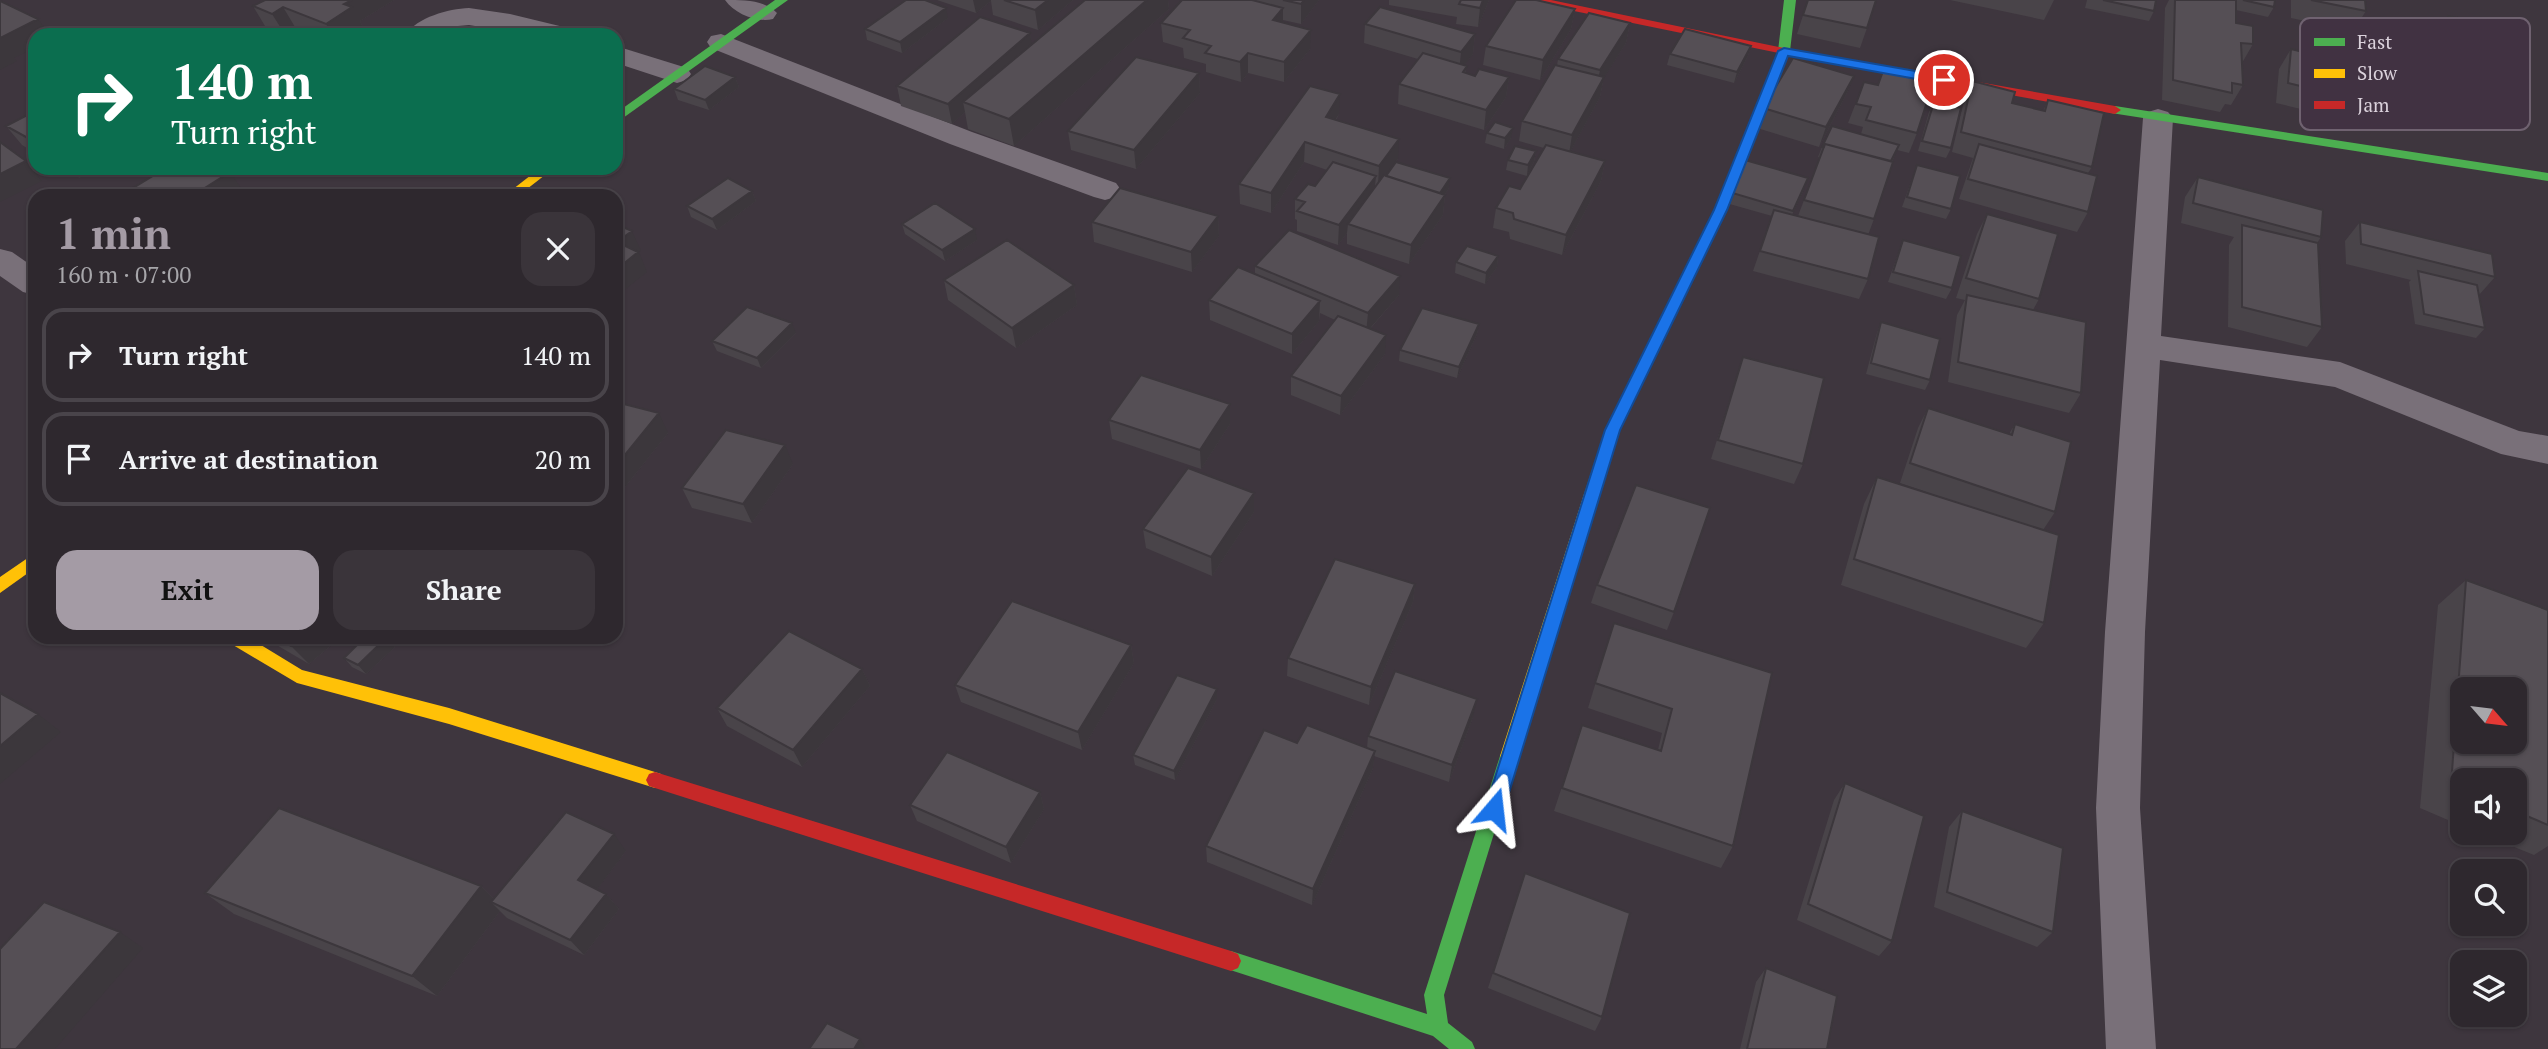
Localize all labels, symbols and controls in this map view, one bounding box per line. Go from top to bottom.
legend [2300,18,2530,130]
text: Fast [2357,29,2392,54]
text: 140 m [171,48,313,113]
pin [1914,50,1974,110]
icon: right [56,56,147,147]
text: Slow [2357,60,2398,85]
icon: arrive [1925,61,1963,99]
text: Jam [2357,92,2390,117]
text: Turn right [171,111,317,153]
text: 1 min [56,205,171,261]
button: close [521,212,595,286]
text: 160 m · 07:00 [56,259,191,290]
icon: right [60,336,98,374]
text: Turn right [119,338,248,372]
text: 140 m [521,338,591,372]
icon: arrive [60,440,98,478]
text: Arrive at destination [119,442,378,476]
text: 20 m [535,442,591,476]
button: Exit [56,550,319,630]
button: Share [333,550,595,630]
north arrow [2450,677,2527,754]
map controls [2450,677,2527,1027]
button: sound [2450,768,2527,845]
position arrow [1457,772,1531,846]
button: search [2450,859,2527,936]
button: layers [2450,950,2527,1027]

